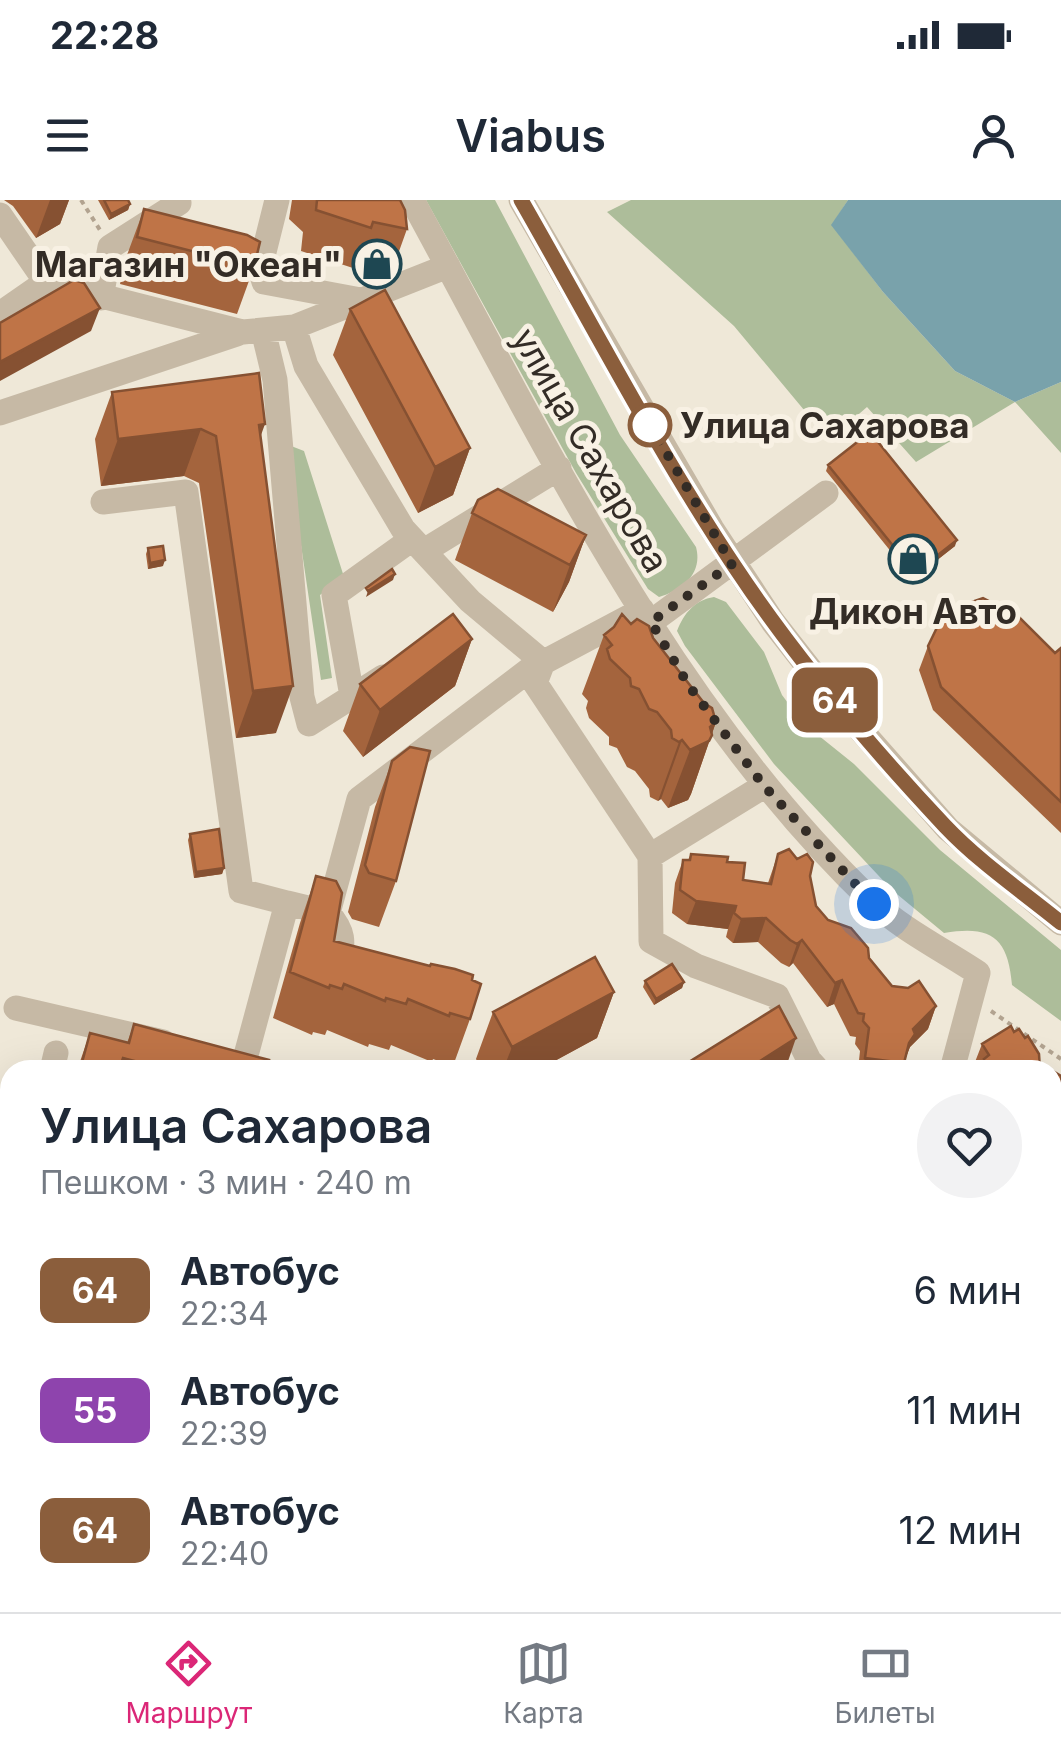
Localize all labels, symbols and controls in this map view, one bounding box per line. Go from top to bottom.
text: 22:28 [50,12,159,58]
icon: menu [40,108,95,163]
text: Viabus [455,108,606,163]
icon: person [966,108,1021,163]
shop icon: Магазин "Океан" [351,238,403,290]
place label: Магазин "Океан" [35,243,342,285]
street label: улица Сахарова [504,320,678,580]
marker: Улица Сахарова [629,404,671,446]
place label: Улица Сахарова [680,404,970,446]
shop icon: Дикон Авто [887,533,939,585]
place label: Дикон Авто [809,590,1017,632]
line badge: 64 [790,668,880,732]
text: 64 [812,679,858,721]
your location [849,879,899,929]
button: heart [917,1093,1022,1198]
text: Улица Сахарова [40,1096,432,1155]
text: Пешком · 3 мин · 240 m [40,1163,412,1202]
text: Автобус [180,1248,340,1294]
text: 6 мин [914,1267,1022,1313]
text: 64 [72,1269,118,1311]
text: 22:34 [180,1294,269,1333]
text: Автобус [180,1368,340,1414]
text: 11 мин [906,1387,1022,1433]
text: 55 [73,1389,117,1431]
text: 22:39 [180,1414,268,1453]
text: Автобус [180,1488,340,1534]
text: 12 мин [898,1507,1022,1553]
text: 64 [72,1509,118,1551]
text: 22:40 [180,1534,269,1573]
tab: Маршрут [125,1636,252,1730]
tab: Карта [503,1636,584,1730]
tab: Билеты [834,1636,936,1730]

